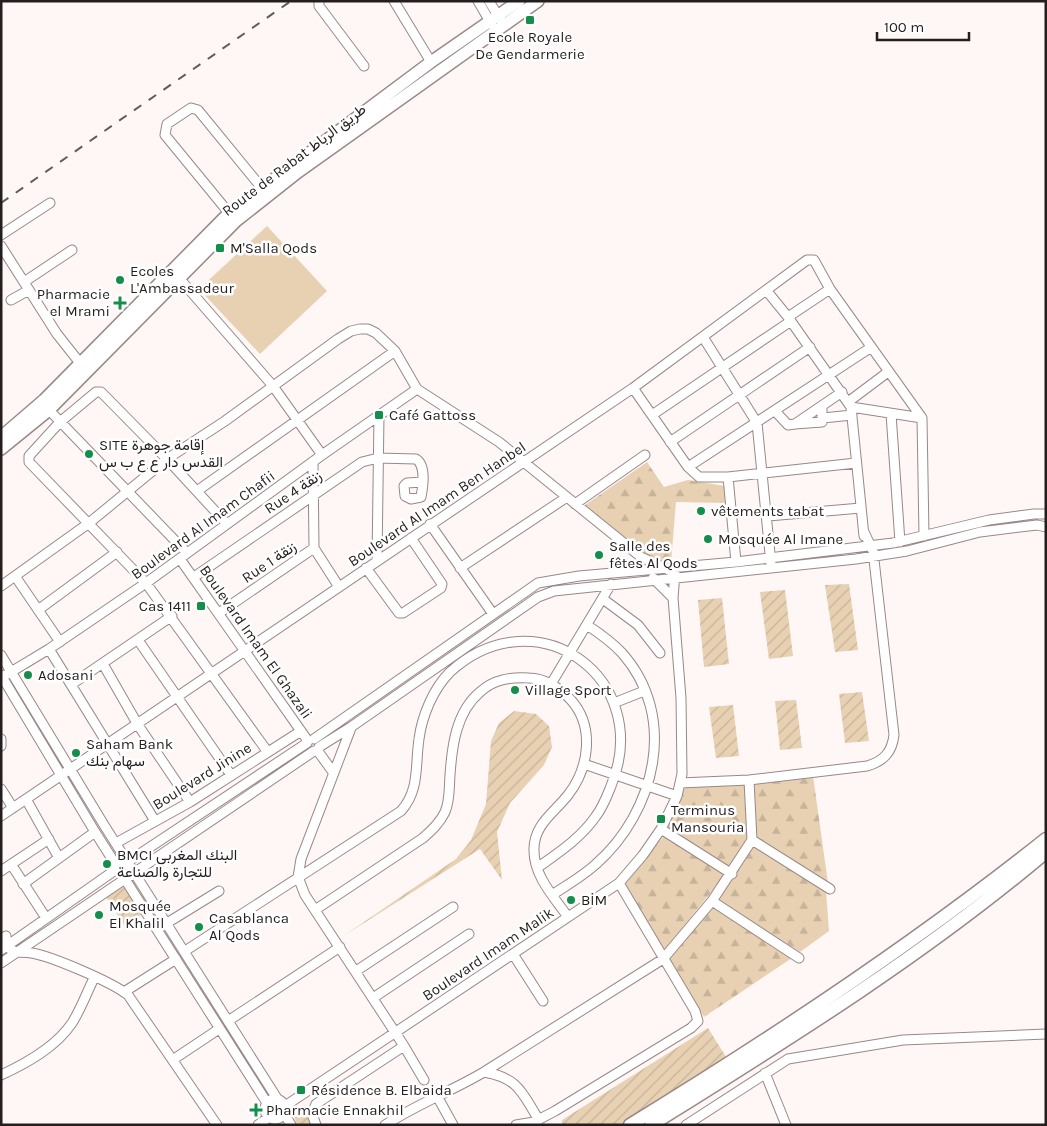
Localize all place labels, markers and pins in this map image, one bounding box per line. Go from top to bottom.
marker: Ecole Royale De Gendarmerie [524,14,536,26]
place label: Ecole Royale De Gendarmerie [475,28,585,63]
place label: M'Salla Qods [230,239,317,257]
marker: M'Salla Qods [214,242,226,254]
place label: Ecoles L'Ambassadeur [130,262,235,297]
marker: Ecoles L'Ambassadeur [114,274,126,286]
place label: Pharmacie el Mrami [37,285,110,320]
marker: Pharmacie el Mrami [114,297,126,309]
place label: Café Gattoss [389,406,476,424]
marker: Café Gattoss [373,409,385,421]
place label: SITE إقامة جوهرة القدس دار ع ع ب س [99,436,223,473]
marker: SITE إقامة جوهرة القدس دار ع ع ب س [83,448,95,460]
place label: vêtements tabat [711,502,824,520]
marker: vêtements tabat [695,505,707,517]
place label: Mosquée Al Imane [718,530,843,548]
marker: Mosquée Al Imane [702,533,714,545]
place label: Salle des fêtes Al Qods [609,537,698,572]
marker: Salle des fêtes Al Qods [593,549,605,561]
place label: Cas 1411 [139,597,191,615]
marker: Cas 1411 [195,600,207,612]
place label: Adosani [38,666,93,684]
marker: Adosani [22,669,34,681]
place label: Village Sport [525,681,612,699]
marker: Village Sport [509,684,521,696]
place label: Saham Bank سهام بنك [86,735,173,771]
marker: Saham Bank سهام بنك [70,747,82,759]
place label: Terminus Mansouria [671,801,744,836]
marker: Terminus Mansouria [655,813,667,825]
place label: BMCI البنك المغربي للتجارة والصناعة [117,846,237,881]
marker: BMCI البنك المغربي للتجارة والصناعة [101,858,113,870]
place label: BİM [581,891,607,909]
marker: BİM [565,894,577,906]
place label: Mosquée El Khalil [109,897,171,932]
marker: Mosquée El Khalil [93,909,105,921]
place label: Casablanca Al Qods [209,909,289,944]
marker: Casablanca Al Qods [193,921,205,933]
place label: Résidence B. Elbaida [311,1081,452,1099]
marker: Résidence B. Elbaida [295,1084,307,1096]
place label: Pharmacie Ennakhil [266,1101,404,1119]
marker: Pharmacie Ennakhil [250,1104,262,1116]

